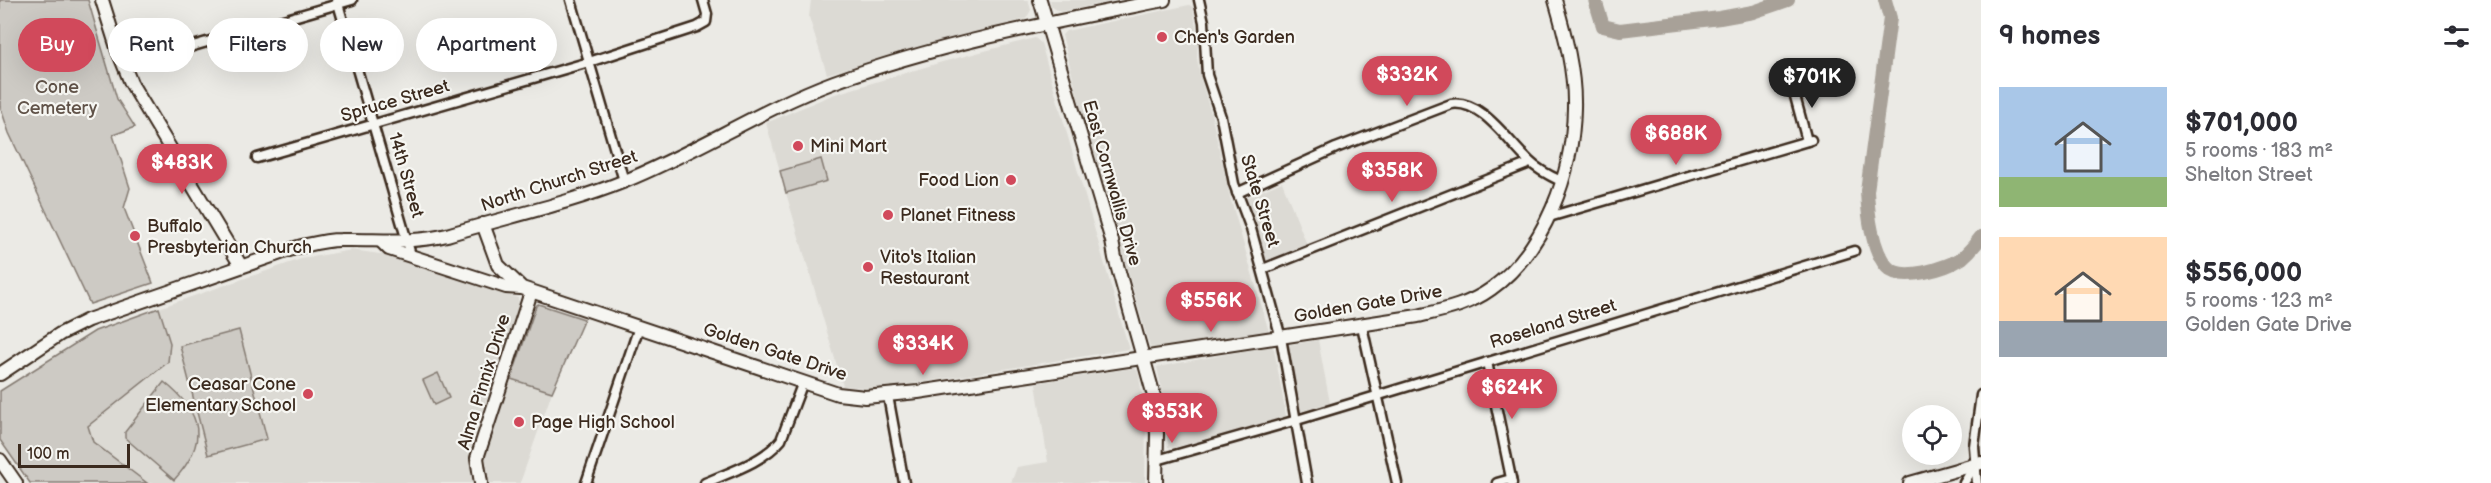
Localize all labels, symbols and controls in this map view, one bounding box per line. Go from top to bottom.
chip: Buy [18,18,96,72]
chip: Rent [108,18,195,72]
chip: Filters [207,18,308,72]
chip: New [320,18,404,72]
chip: Apartment [416,18,557,72]
icon: filters [2440,20,2473,53]
text: 9 homes [1999,21,2100,52]
place label: Chen's Garden [1174,27,1295,48]
marker: Chen's Garden [1155,30,1169,44]
pin: $332K [1365,56,1449,107]
pin: $701K [1770,58,1854,109]
text: $332K [1376,63,1438,87]
text: $701K [1783,65,1841,89]
street label: Spruce Street [338,75,452,127]
park label: Cone Cemetery [17,77,98,119]
street label: East Cornwallis Drive [1078,98,1146,269]
text: $701,000 [2185,108,2298,139]
icon: home [2047,111,2119,183]
pin: $688K [1634,115,1718,166]
text: $688K [1645,122,1707,146]
street label: 14th Street [384,130,428,220]
place label: Mini Mart [810,136,887,157]
marker: Mini Mart [791,139,805,153]
text: 5 rooms · 183 m² [2185,139,2333,163]
pin: $483K [140,144,224,195]
street label: North Church Street [478,146,640,216]
text: $483K [151,151,213,175]
street label: State Street [1236,152,1284,250]
pin: $358K [1350,152,1434,203]
text: $358K [1361,159,1423,183]
text: Shelton Street [2185,163,2313,187]
place label: Food Lion [918,170,999,191]
marker: Food Lion [1004,173,1018,187]
place label: Planet Fitness [900,205,1016,226]
marker: Planet Fitness [881,208,895,222]
place label: Buffalo Presbyterian Church [147,216,312,258]
marker: Buffalo Presbyterian Church [128,229,142,243]
place label: Vito's Italian Restaurant [880,247,976,289]
text: $556,000 [2185,258,2302,289]
marker: Vito's Italian Restaurant [861,260,875,274]
icon: home [2047,261,2119,333]
street label: Golden Gate Drive [1292,281,1444,327]
pin: $556K [1169,282,1253,333]
text: $556K [1180,289,1242,313]
text: 5 rooms · 123 m² [2185,289,2333,313]
street label: Roseland Street [1487,295,1619,353]
street label: Alma Pinnix Drive [453,311,515,452]
text: Golden Gate Drive [2185,313,2352,337]
street label: Golden Gate Drive [700,319,850,385]
pin: $334K [881,325,965,376]
text: $334K [892,332,954,356]
pin: $624K [1470,369,1554,420]
place label: Ceasar Cone Elementary School [145,374,296,416]
text: $624K [1481,376,1543,400]
marker: Ceasar Cone Elementary School [301,387,315,401]
pin: $353K [1130,393,1214,444]
text: $353K [1141,400,1203,424]
map controls [1902,405,1962,465]
button: locate [1902,405,1962,465]
place label: Page High School [531,412,675,433]
marker: Page High School [512,415,526,429]
scale bar [18,441,130,468]
text: 100 m [27,445,70,464]

